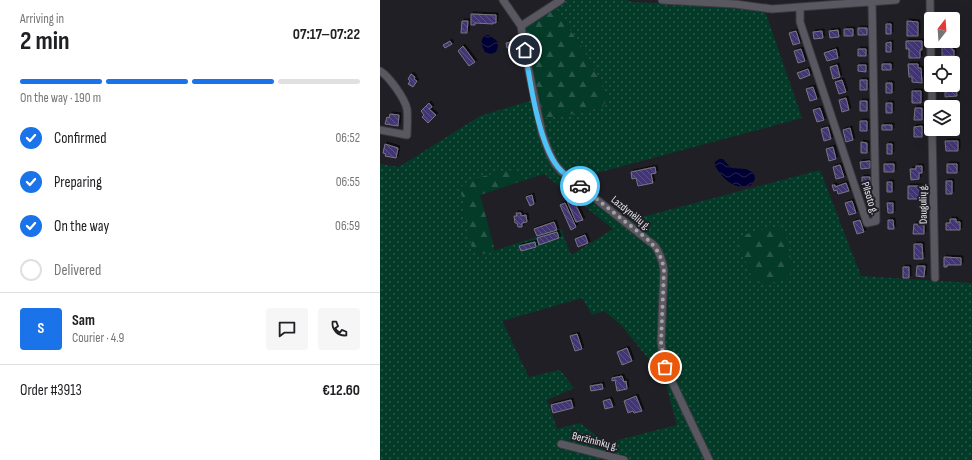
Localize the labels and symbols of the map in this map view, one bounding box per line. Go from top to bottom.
north arrow [924,12,960,48]
pin [508,33,542,67]
courier [560,166,600,206]
street label: Pilsoto g. [859,180,881,216]
street label: Daugulių g. [916,184,930,224]
street label: Lazdynėlių g. [609,193,653,233]
pin [648,350,682,384]
street label: Beržininkų g. [571,429,619,453]

